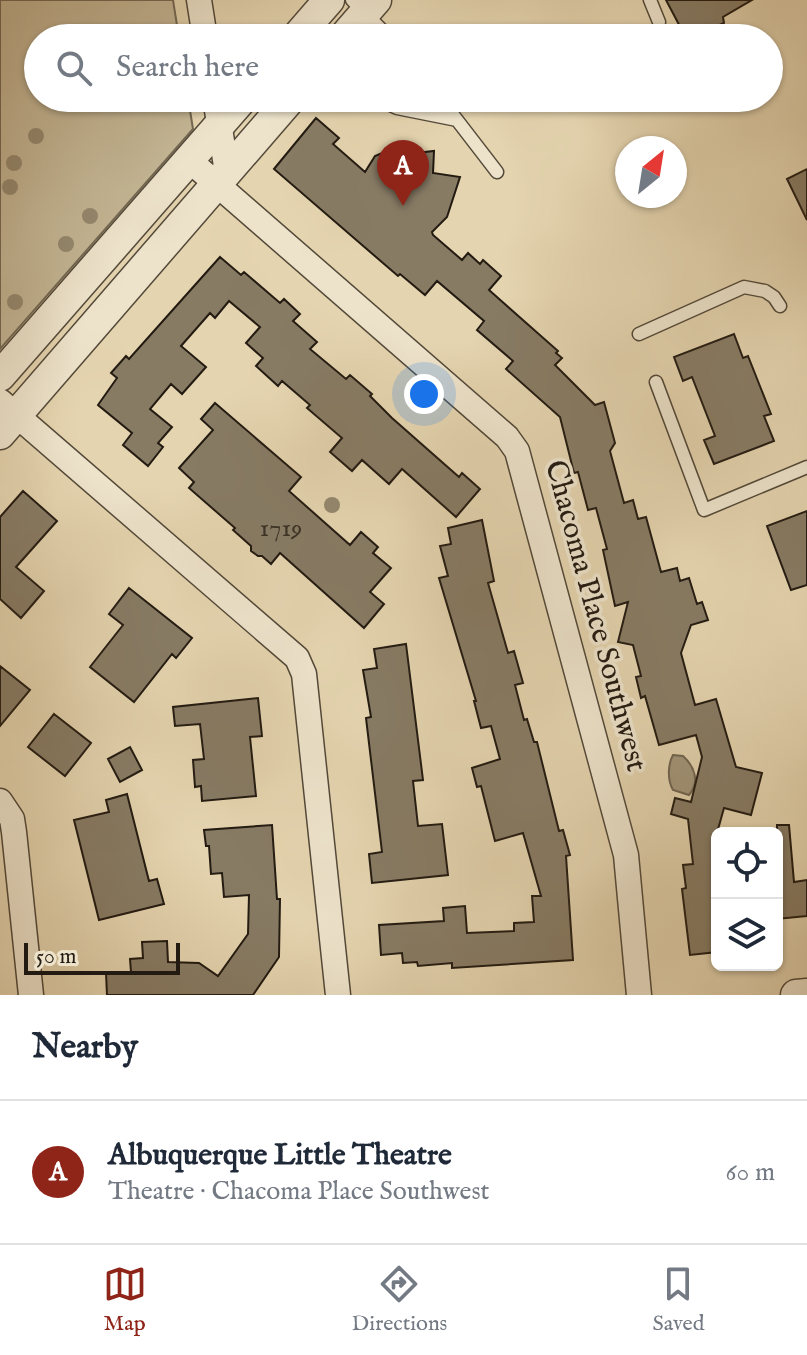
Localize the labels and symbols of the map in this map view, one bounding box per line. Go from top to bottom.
north arrow [615,136,687,208]
pin: A [377,140,429,206]
your location [404,374,444,414]
street label: Chacoma Place Southwest [535,456,655,776]
house number: 1719 [260,512,302,545]
scale bar [24,939,180,975]

